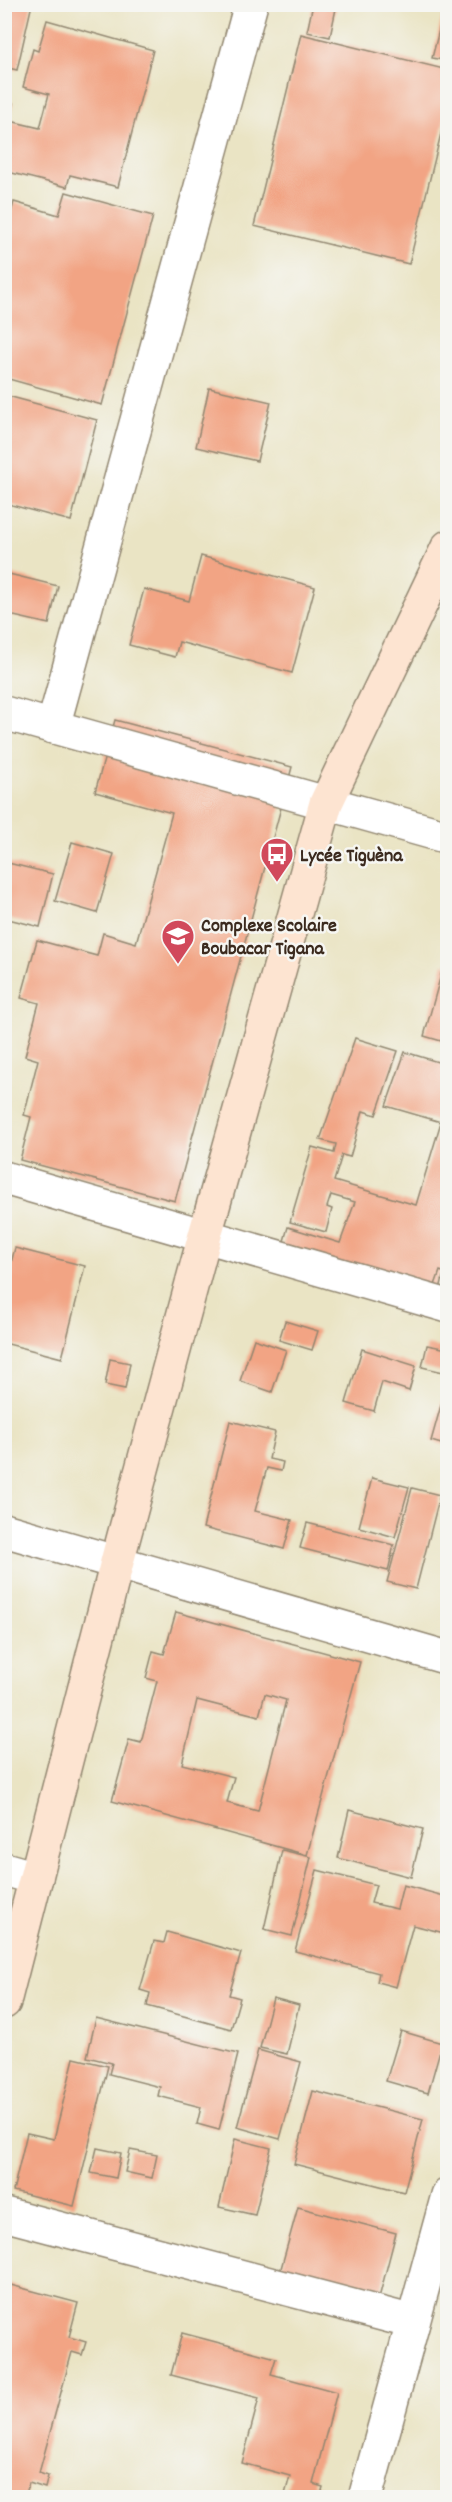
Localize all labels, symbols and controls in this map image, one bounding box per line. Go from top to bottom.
bus stop icon: Lycée Tiguèna [259,836,295,883]
place label: Lycée Tiguèna [300,843,403,871]
place label: Complexe Scolaire Boubacar Tigana [201,913,337,964]
school or university icon: Complexe Scolaire Boubacar Tigana [160,918,196,965]

